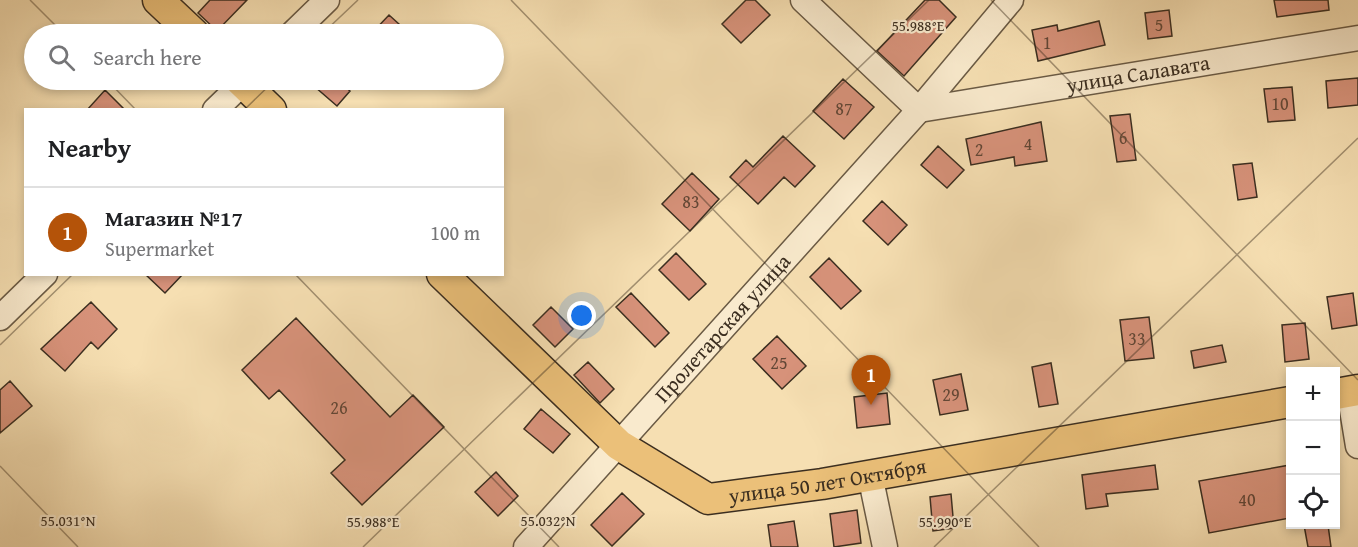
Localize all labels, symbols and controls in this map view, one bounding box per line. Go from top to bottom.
house number: 5 [1155,11,1163,38]
text: 55.988°E [892,15,945,36]
search box [24,24,504,90]
house number: 1 [1043,29,1051,56]
icon: search [45,41,78,74]
text: Search here [93,41,202,73]
street label: улица Салавата [1063,47,1212,101]
house number: 10 [1271,90,1289,117]
house number: 87 [835,95,853,122]
house number: 6 [1119,124,1127,151]
text: Nearby [48,128,131,167]
house number: 4 [1024,130,1032,157]
house number: 2 [975,136,983,163]
house number: 83 [682,188,700,215]
text: Магазин №17 [105,202,243,234]
text: 1 [62,218,73,247]
text: 100 m [430,218,480,247]
text: Supermarket [105,234,214,263]
street label: Пролетарская улица [647,247,798,409]
your location [567,301,596,330]
house number: 33 [1128,325,1146,352]
house number: 25 [770,349,788,376]
pin: 1 [852,356,890,405]
map controls [1286,367,1340,529]
button: + [1286,367,1340,421]
house number: 29 [942,381,960,408]
house number: 26 [330,394,348,421]
button: − [1286,421,1340,475]
street label: улица 50 лет Октября [726,450,929,511]
button: locate [1286,475,1340,529]
house number: 40 [1238,486,1256,513]
text: 55.031°N [41,510,96,531]
text: 55.032°N [521,510,576,531]
text: 55.988°E [347,511,400,532]
text: 55.990°E [919,511,972,532]

